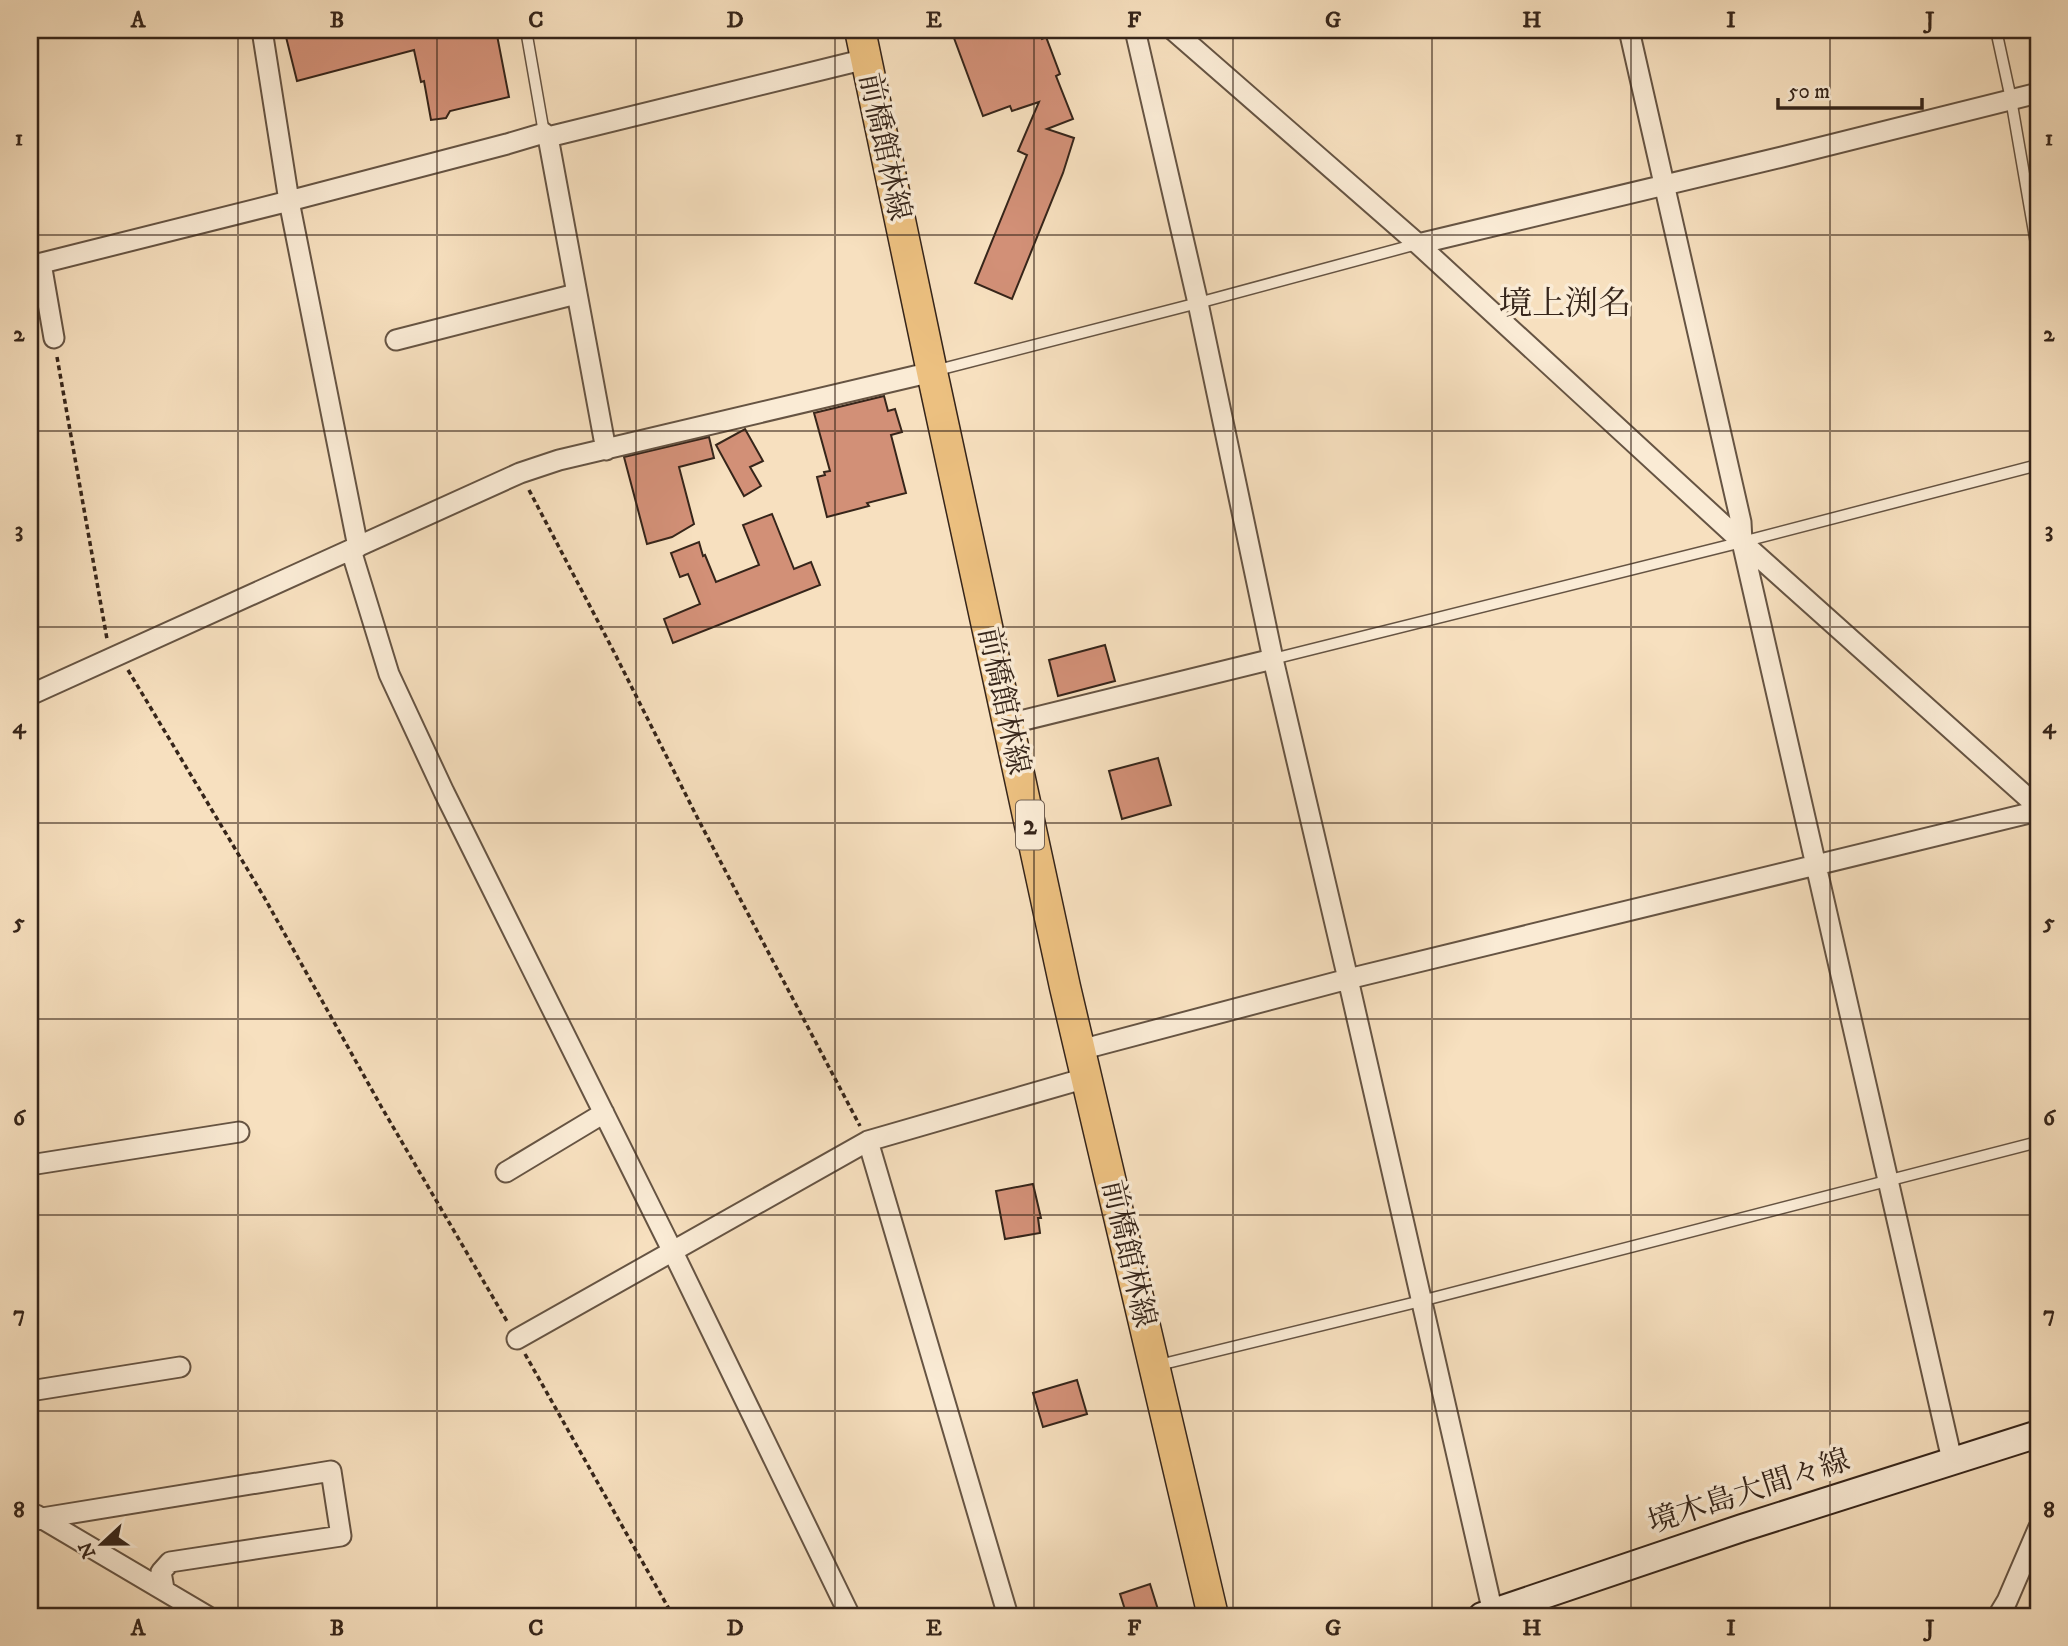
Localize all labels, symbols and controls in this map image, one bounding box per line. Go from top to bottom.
text: A [130,6,147,35]
text: B [330,6,344,35]
text: C [528,6,544,35]
text: D [726,6,744,35]
text: E [926,6,942,35]
text: F [1127,6,1142,35]
text: G [1325,6,1341,35]
text: H [1522,6,1542,35]
text: I [1726,6,1736,35]
text: J [1922,6,1935,35]
scale bar [1778,66,1921,110]
street label: 前橋館林線 [850,70,918,224]
text: 50 m [1788,79,1830,105]
text: 1 [15,124,23,153]
text: 1 [2045,124,2053,153]
district label: 境上渕名 [1499,284,1631,325]
text: 2 [13,320,25,349]
text: 2 [2043,320,2055,349]
text: 3 [15,516,23,545]
text: 3 [2045,516,2053,545]
street label: 前橋館林線 [969,624,1037,778]
text: 4 [12,712,27,741]
text: 4 [2042,712,2057,741]
road number: 2 [1016,800,1044,850]
text: 5 [12,908,25,937]
text: 5 [2042,908,2055,937]
text: 6 [13,1104,27,1133]
text: 6 [2043,1104,2057,1133]
street label: 前橋館林線 [1093,1177,1163,1331]
text: 7 [13,1300,25,1329]
text: 7 [2043,1300,2055,1329]
street label: 境木島大間々線 [1643,1442,1855,1542]
text: 8 [13,1496,25,1525]
text: 8 [2043,1496,2055,1525]
north arrow [66,1510,136,1580]
text: N [74,1538,101,1561]
text: A [130,1614,147,1643]
text: B [330,1614,344,1643]
text: C [528,1614,544,1643]
text: D [726,1614,744,1643]
text: E [926,1614,942,1643]
text: F [1127,1614,1142,1643]
text: G [1325,1614,1341,1643]
text: H [1522,1614,1542,1643]
text: I [1726,1614,1736,1643]
text: J [1922,1614,1935,1643]

